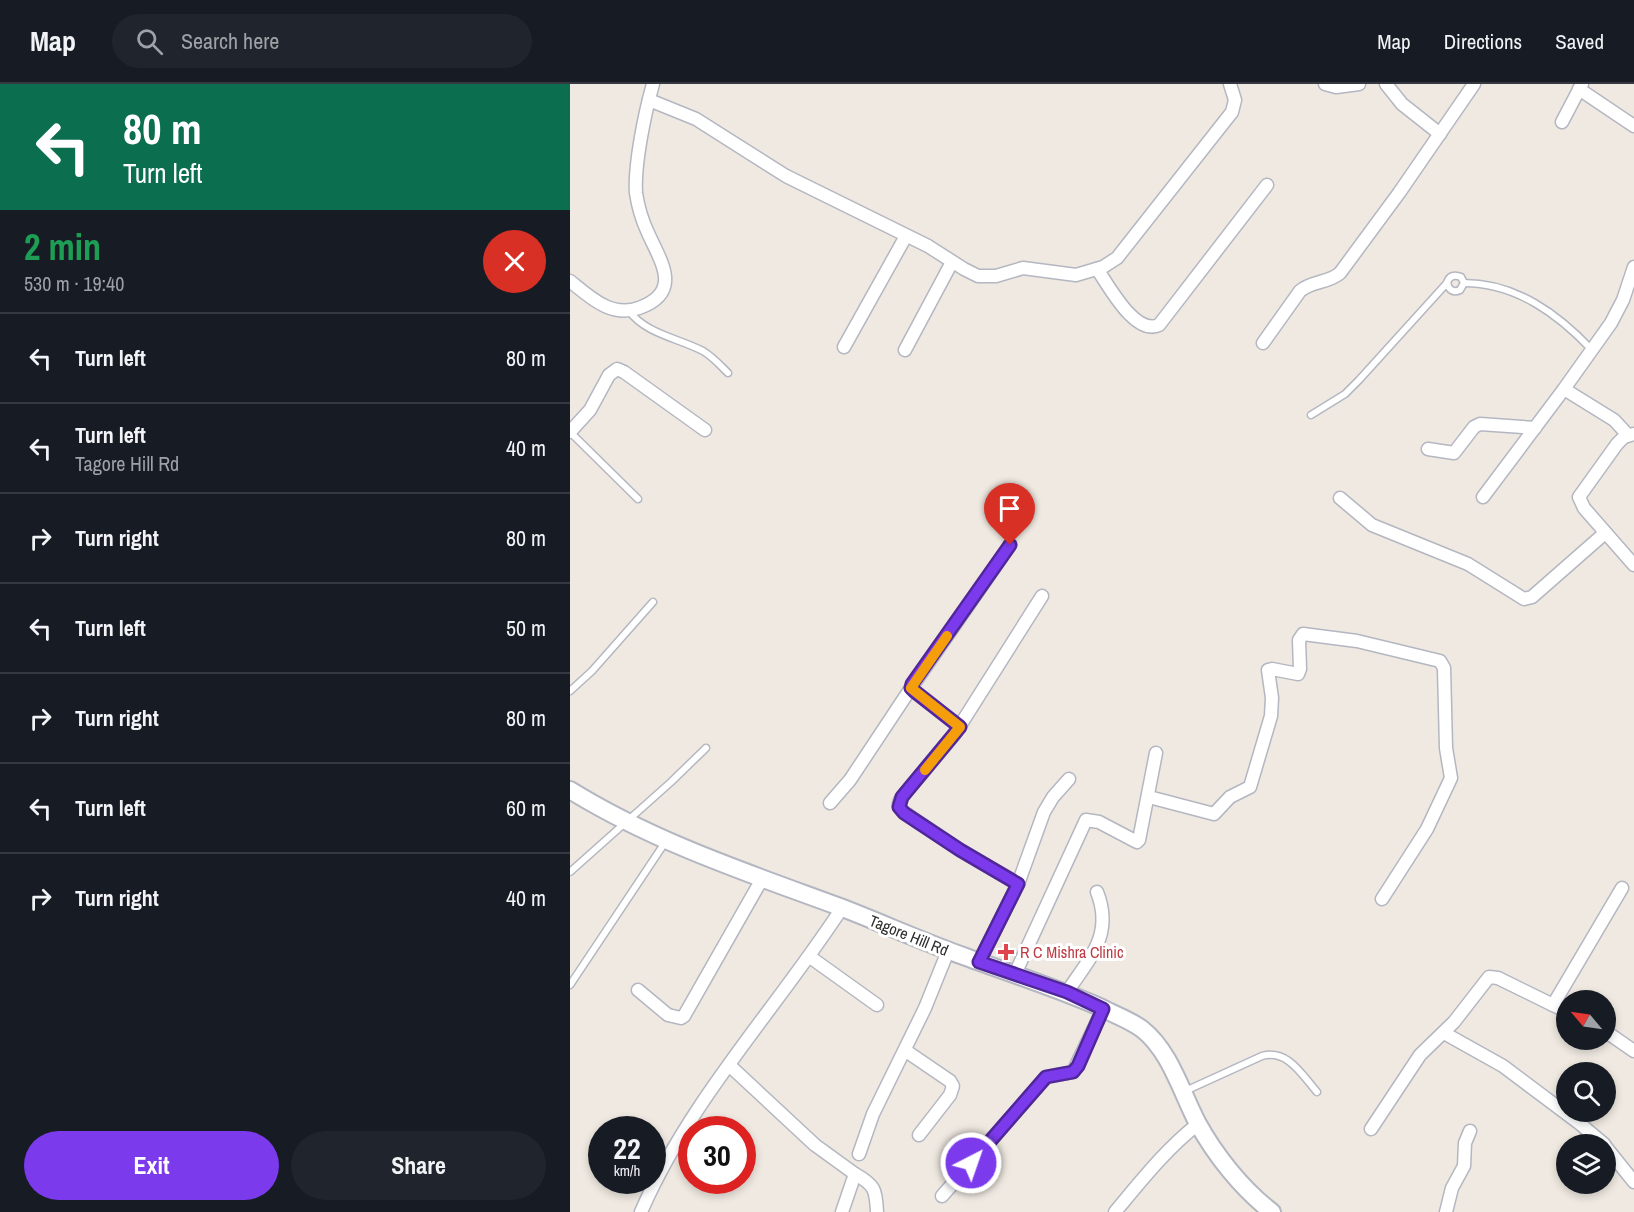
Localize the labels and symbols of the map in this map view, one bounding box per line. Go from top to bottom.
pin [984,483,1035,545]
street label: Tagore Hill Rd [866,909,952,961]
place label: R C Mishra Clinic [1020,941,1124,963]
marker: R C Mishra Clinic [997,943,1015,961]
north arrow [1556,990,1616,1050]
speed limit sign: 30 [678,1116,756,1194]
position arrow [939,1131,1003,1195]

